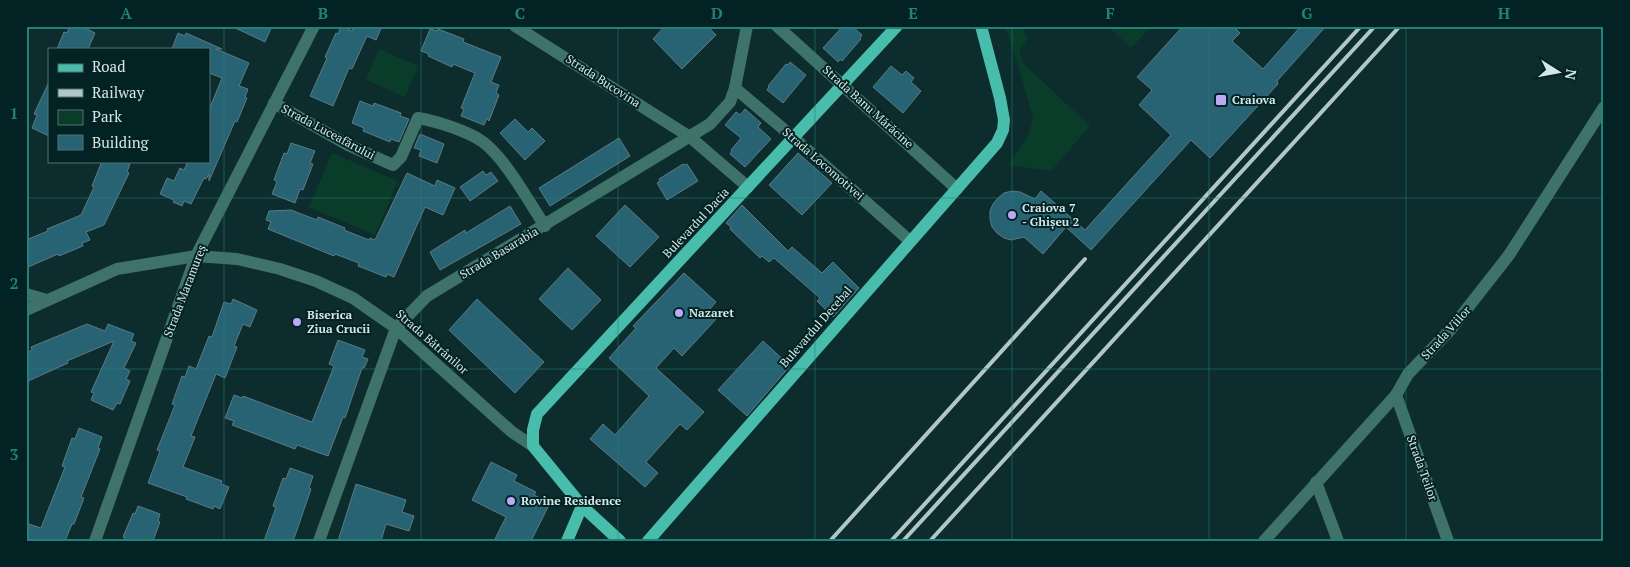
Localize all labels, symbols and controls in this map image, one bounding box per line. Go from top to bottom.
text: A [120,2,132,24]
text: B [318,2,328,24]
text: C [515,2,525,24]
text: D [711,2,723,24]
text: E [908,2,918,24]
text: F [1105,2,1115,24]
text: G [1301,2,1313,24]
text: H [1498,2,1510,24]
legend [48,48,210,162]
north arrow [1532,48,1582,98]
street label: Strada Bucovina [563,51,643,110]
text: Road [92,56,125,76]
street label: Strada Banu Mărăcine [820,62,917,151]
text: N [1561,68,1582,82]
text: Railway [92,82,145,102]
place label: Craiova [1232,92,1276,107]
marker: Craiova [1214,93,1228,107]
street label: Strada Luceafărului [279,101,378,163]
text: 1 [9,102,19,124]
text: Park [92,106,122,126]
street label: Strada Locomotivei [780,124,867,203]
text: Building [92,132,150,152]
street label: Bulevardul Dacia [659,185,732,261]
place label: Craiova 7 - Ghișeu 2 [1022,200,1080,230]
marker: Craiova 7 - Ghișeu 2 [1006,209,1018,221]
street label: Strada Basarabia [457,223,541,282]
street label: Strada Maramureș [160,243,210,339]
text: 2 [9,272,19,294]
street label: Bulevardul Decebal [776,283,855,370]
street label: Strada Viilor [1418,302,1474,363]
place label: Nazaret [689,305,734,320]
street label: Strada Bătrânilor [393,306,472,377]
place label: Biserica Ziua Crucii [307,307,370,336]
marker: Nazaret [673,307,685,319]
marker: Biserica Ziua Crucii [291,316,303,328]
street label: Strada Teilor [1404,433,1441,503]
text: 3 [9,443,19,465]
place label: Rovine Residence [521,493,622,508]
marker: Rovine Residence [505,495,517,507]

